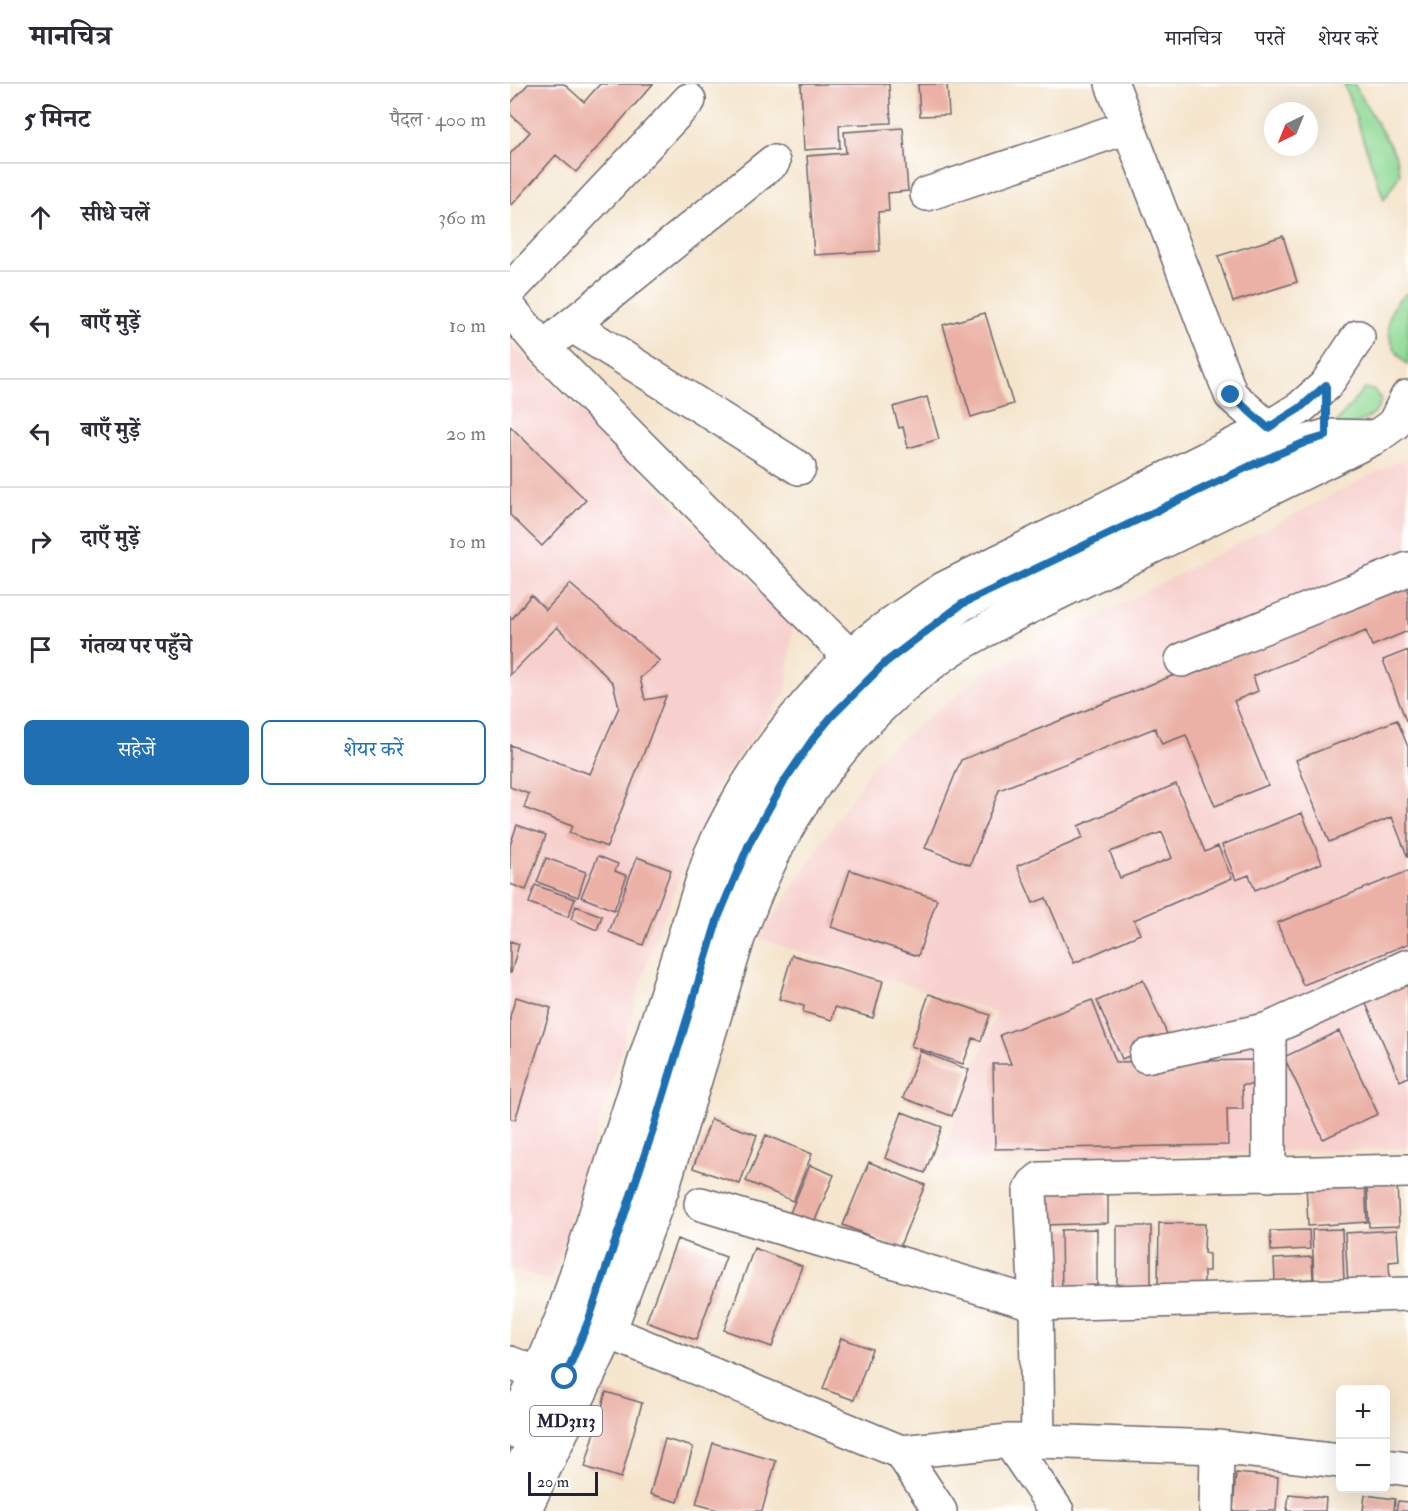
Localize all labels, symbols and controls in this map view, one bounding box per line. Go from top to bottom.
text: मानचित्र [30,19,112,54]
text: मानचित्र [1165,25,1222,52]
text: परतें [1255,25,1285,52]
text: शेयर करें [1318,25,1378,52]
north arrow [1264,102,1318,156]
text: 5 मिनट [24,103,90,135]
text: पैदल · 400 m [390,107,486,132]
text: सीधे चलें [81,200,149,228]
icon: ahead [24,201,57,234]
text: 360 m [438,205,486,230]
text: बाएँ मुड़ें [81,308,140,336]
icon: left [24,309,57,342]
text: 10 m [449,313,486,338]
route end [1217,381,1243,407]
text: बाएँ मुड़ें [81,416,140,444]
icon: left [24,417,57,450]
text: 20 m [446,421,486,446]
text: दाएँ मुड़ें [81,524,140,552]
icon: right [24,525,57,558]
text: 10 m [449,529,486,554]
text: गंतव्य पर पहुँचे [81,632,192,660]
icon: arrive [24,633,57,666]
button: सहेजें [24,720,249,785]
button: शेयर करें [261,720,486,785]
route start [551,1363,577,1389]
map controls [1336,1385,1390,1493]
button: + [1336,1385,1390,1439]
road number: MD3113 [530,1406,602,1436]
button: − [1336,1439,1390,1493]
scale bar [528,1469,598,1496]
text: 20 m [537,1472,569,1492]

